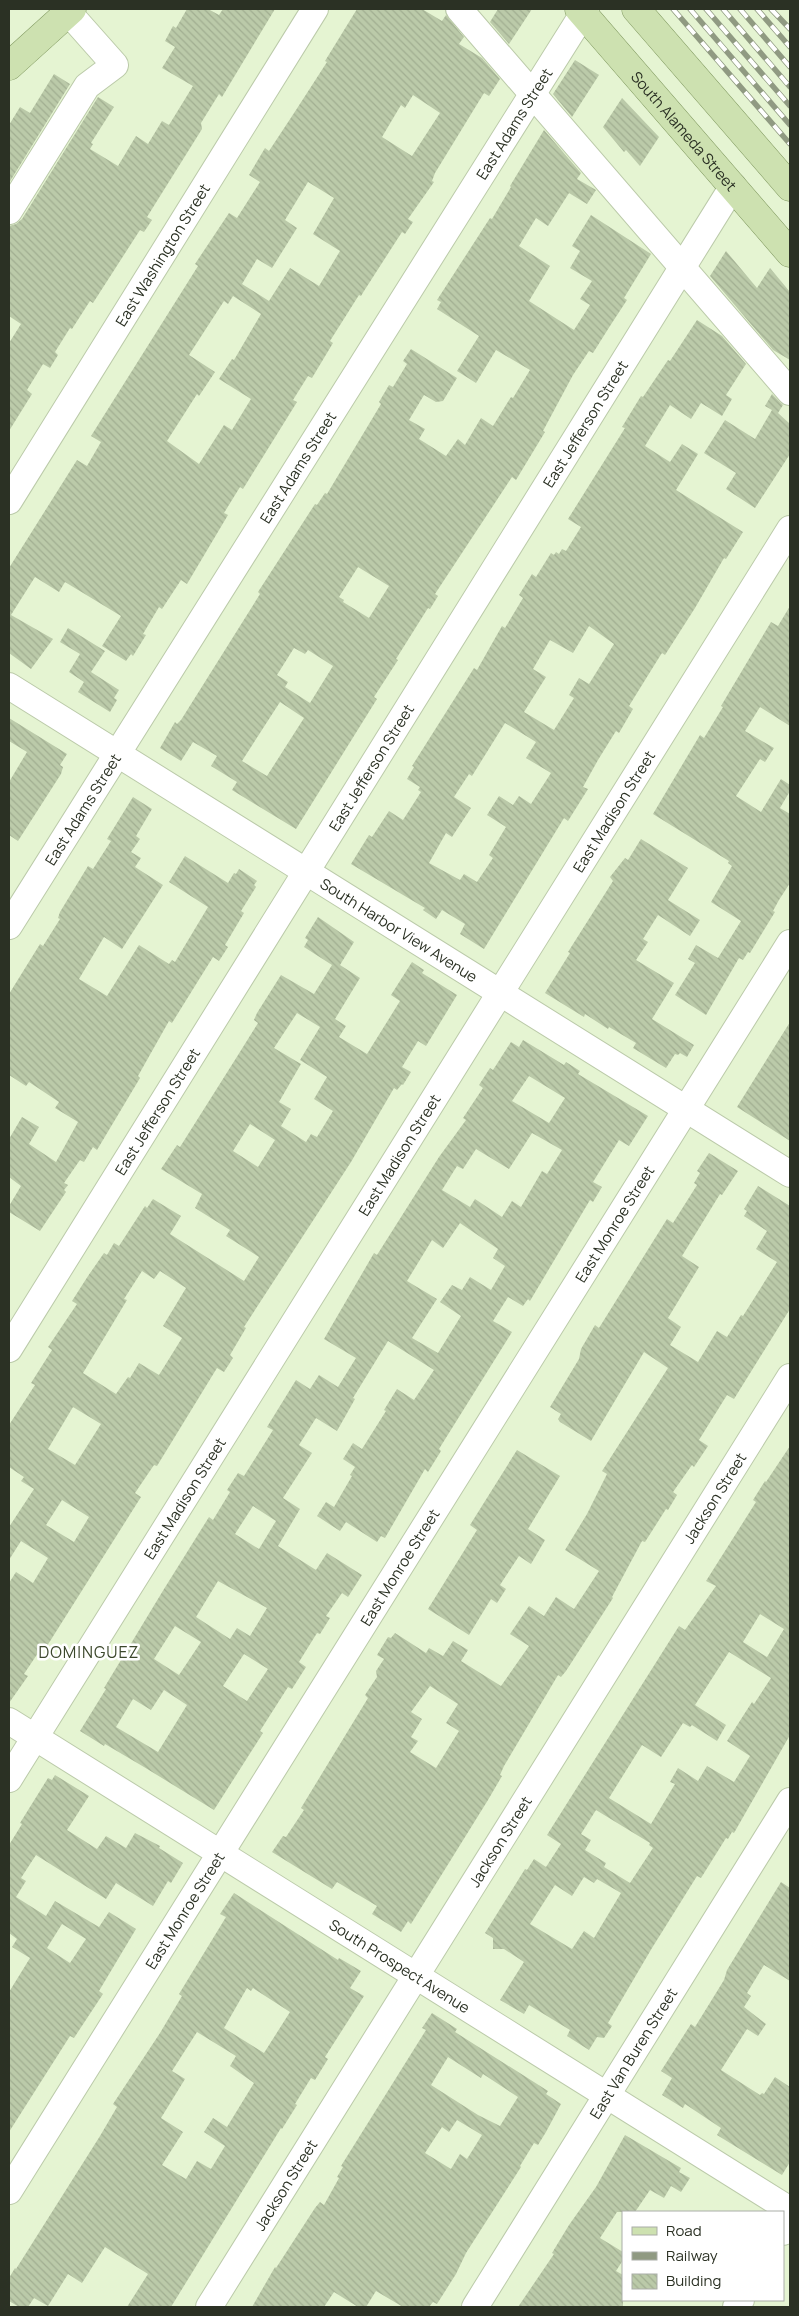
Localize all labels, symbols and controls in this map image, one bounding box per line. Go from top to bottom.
street label: East Adams Street [471,64,557,183]
street label: South Alameda Street [627,66,742,195]
street label: East Washington Street [110,179,214,330]
street label: East Jefferson Street [538,356,633,491]
street label: East Adams Street [255,407,341,527]
street label: East Jefferson Street [324,700,418,835]
street label: East Madison Street [568,746,660,876]
street label: East Adams Street [39,749,126,869]
street label: South Harbor View Avenue [316,873,482,987]
street label: East Jefferson Street [110,1044,204,1179]
street label: East Madison Street [353,1090,445,1220]
street label: East Monroe Street [570,1161,659,1286]
street label: East Madison Street [138,1433,230,1563]
street label: Jackson Street [678,1448,751,1547]
street label: East Monroe Street [355,1505,444,1630]
district label: DOMINGUEZ [39,1641,139,1663]
street label: Jackson Street [464,1792,536,1891]
street label: East Monroe Street [140,1848,229,1973]
street label: South Prospect Avenue [325,1914,474,2018]
street label: East Van Buren Street [584,1984,682,2123]
street label: Jackson Street [249,2135,322,2234]
legend [622,2211,784,2301]
text: Road [666,2220,702,2241]
text: Railway [666,2245,718,2266]
text: Building [666,2270,721,2291]

